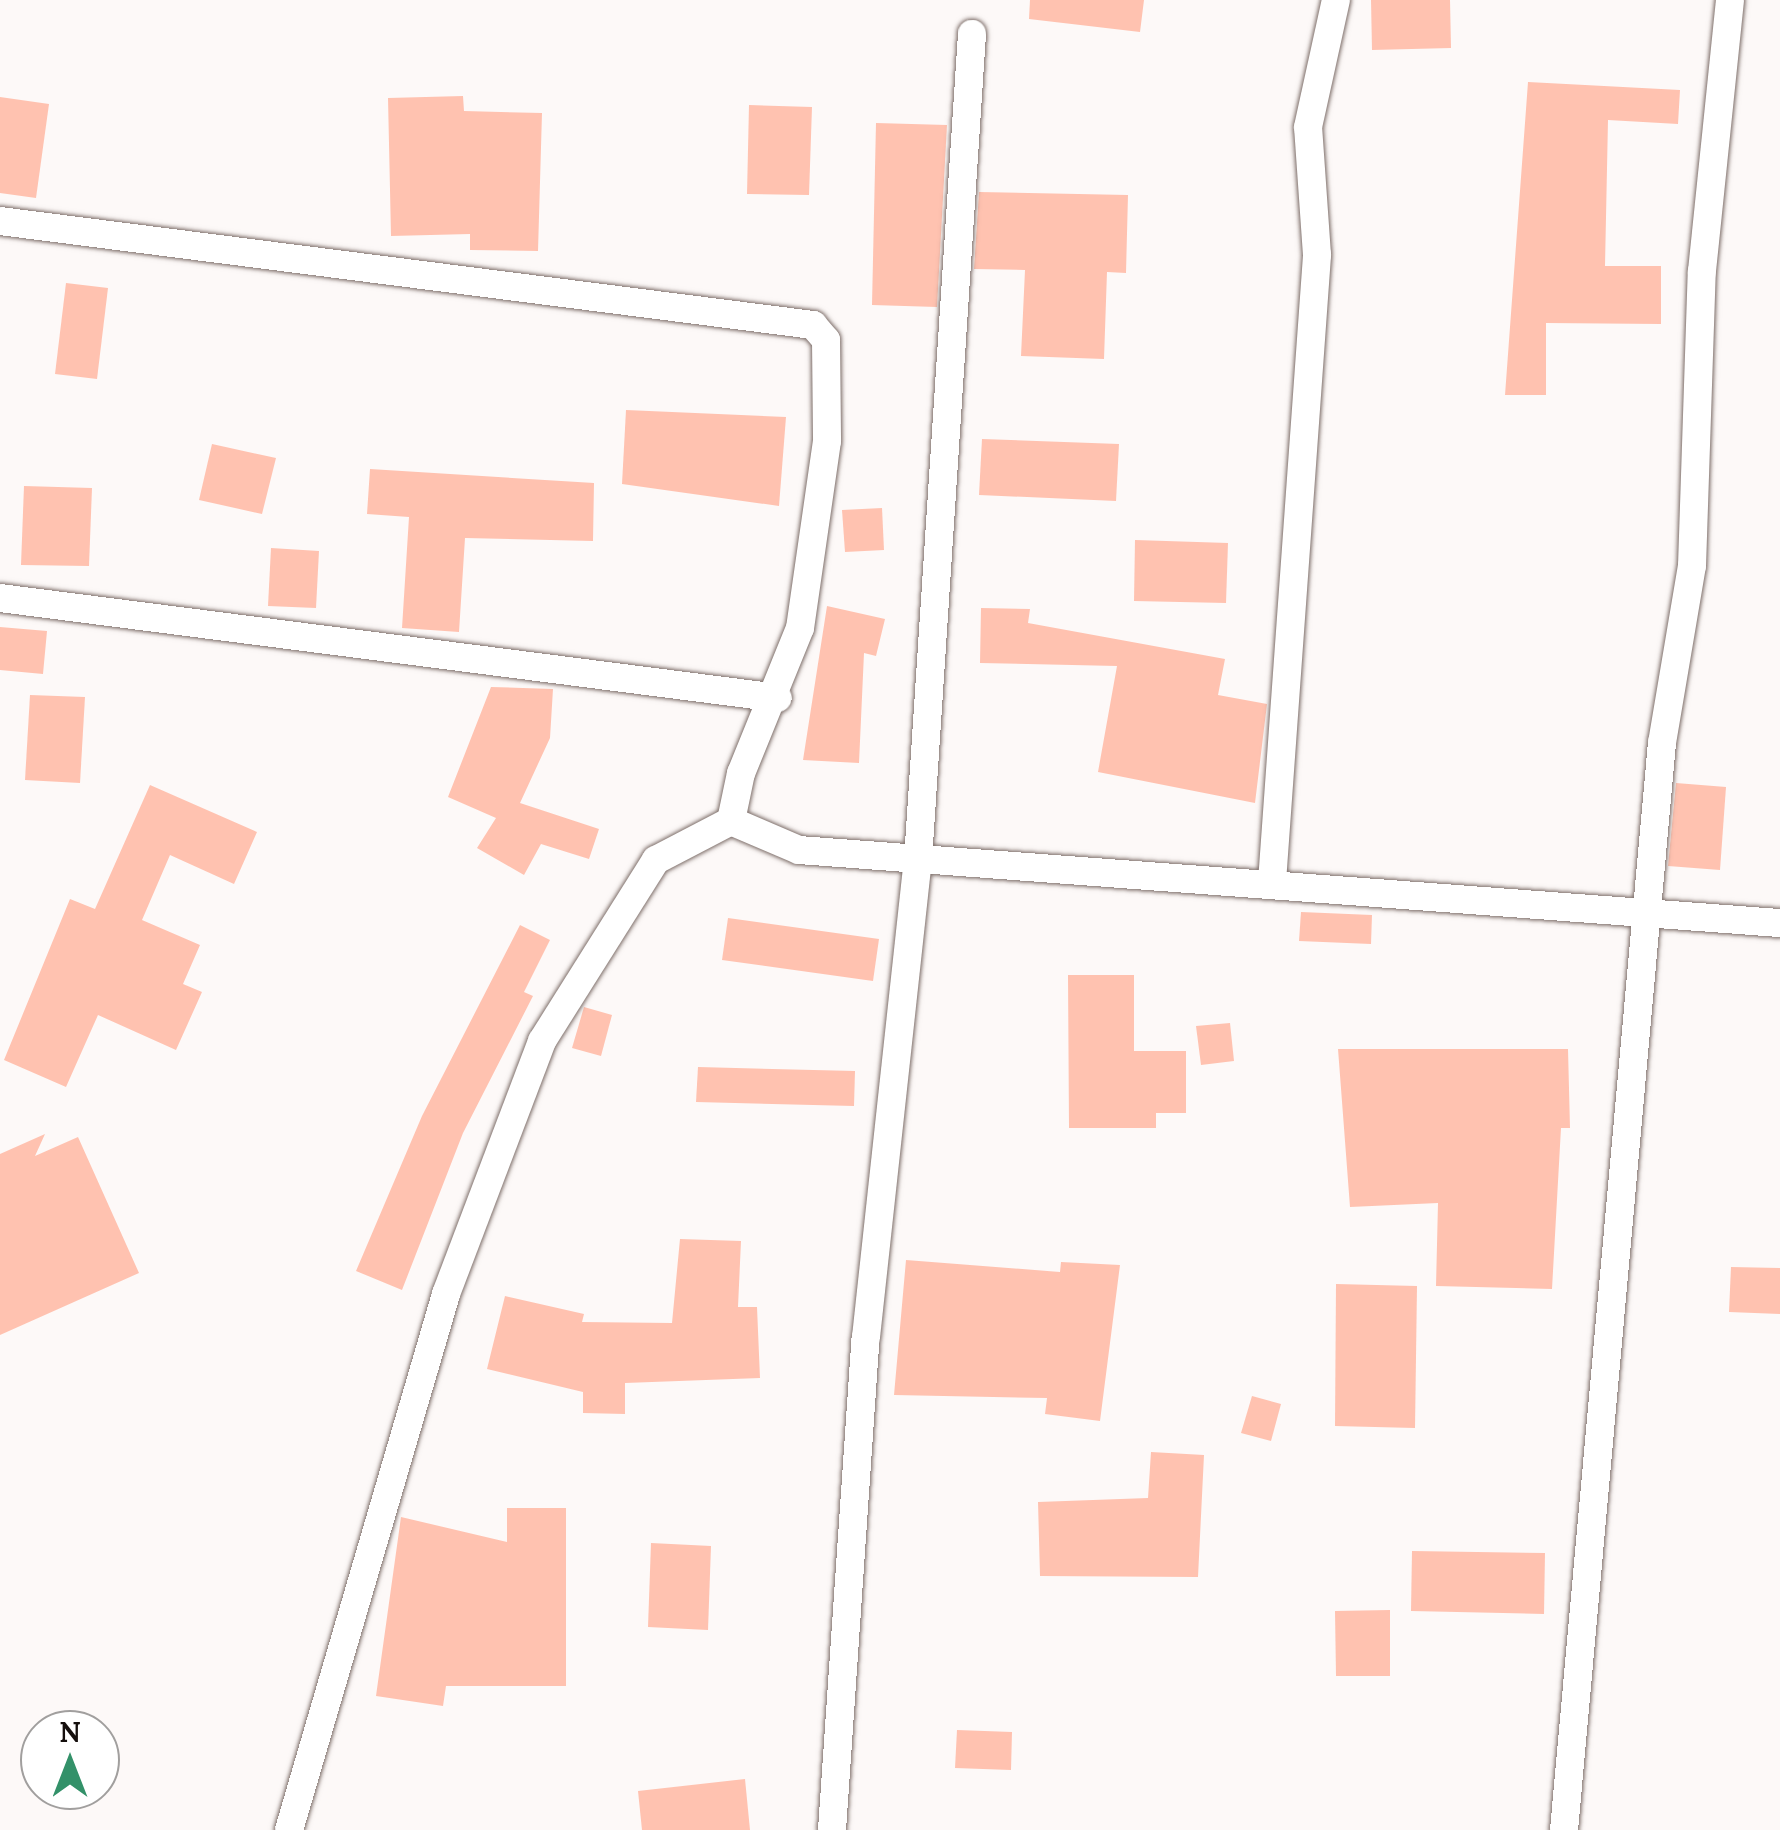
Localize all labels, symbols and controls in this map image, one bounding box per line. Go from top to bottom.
north arrow [20,1710,120,1810]
text: N [59,1714,81,1750]

